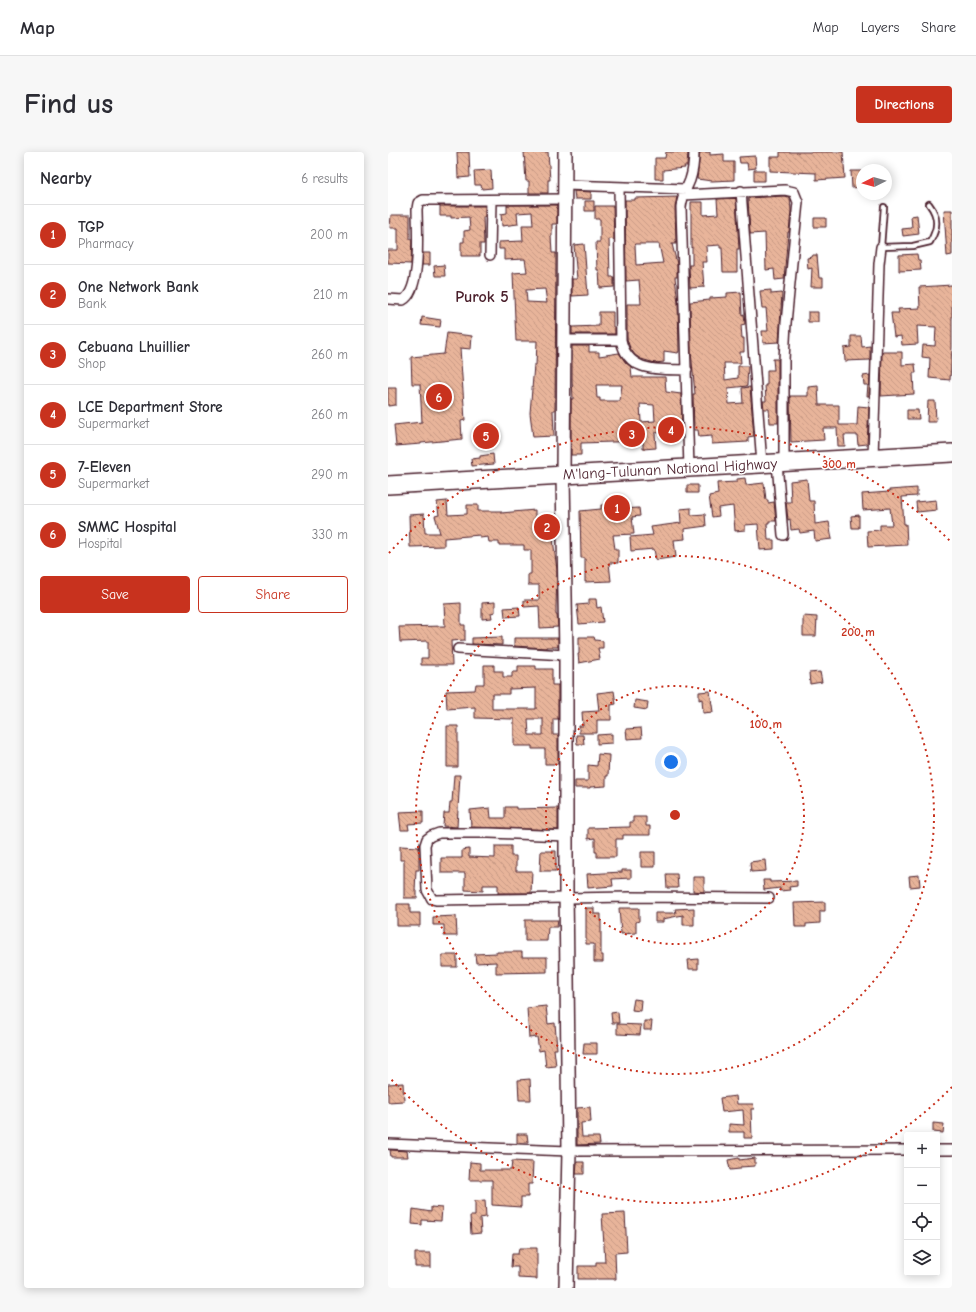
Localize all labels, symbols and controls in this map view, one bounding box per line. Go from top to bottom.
text: Map [20,17,55,39]
text: Map [812,19,839,36]
text: Layers [861,19,899,36]
text: Share [921,19,956,36]
button: Directions [856,86,952,123]
text: Find us [24,88,113,120]
north arrow [856,164,892,200]
text: Nearby [40,169,91,188]
text: 6 results [301,171,348,186]
text: TGP [78,218,104,236]
text: 1 [50,227,56,242]
text: 200 m [310,227,348,242]
text: Pharmacy [78,236,134,251]
text: One Network Bank [78,278,198,296]
text: 2 [50,287,56,302]
text: 210 m [313,287,348,302]
district label: Purok 5 [455,288,509,306]
text: Bank [78,296,106,311]
text: Cebuana Lhuillier [78,338,190,356]
text: 3 [50,347,56,362]
text: 260 m [311,347,348,362]
text: Shop [78,356,106,371]
pin: 6 [426,382,452,412]
text: LCE Department Store [78,398,223,416]
text: 4 [50,407,56,422]
text: 260 m [311,407,348,422]
pin: 4 [658,415,684,445]
text: Supermarket [78,416,149,431]
pin: 3 [619,419,645,449]
pin: 5 [473,421,499,451]
street label: M'lang-Tulunan National Highway [562,454,778,484]
text: 300 m [822,457,856,471]
text: 7-Eleven [78,458,131,476]
text: 5 [50,467,56,482]
text: 290 m [311,467,348,482]
text: Supermarket [78,476,149,491]
pin: 1 [604,493,630,523]
pin: 2 [534,512,560,542]
text: SMMC Hospital [78,518,176,536]
text: 6 [50,527,56,542]
text: 330 m [312,527,348,542]
text: Hospital [78,536,122,551]
button: Save [40,576,190,613]
button: Share [198,576,348,613]
text: 200 m [841,625,875,639]
text: 100 m [750,717,782,731]
your location [661,752,681,772]
centre of rings [668,808,682,822]
map controls [904,1132,940,1276]
button: + [904,1132,940,1168]
button: − [904,1168,940,1204]
button: locate [904,1204,940,1240]
button: layers [904,1240,940,1276]

